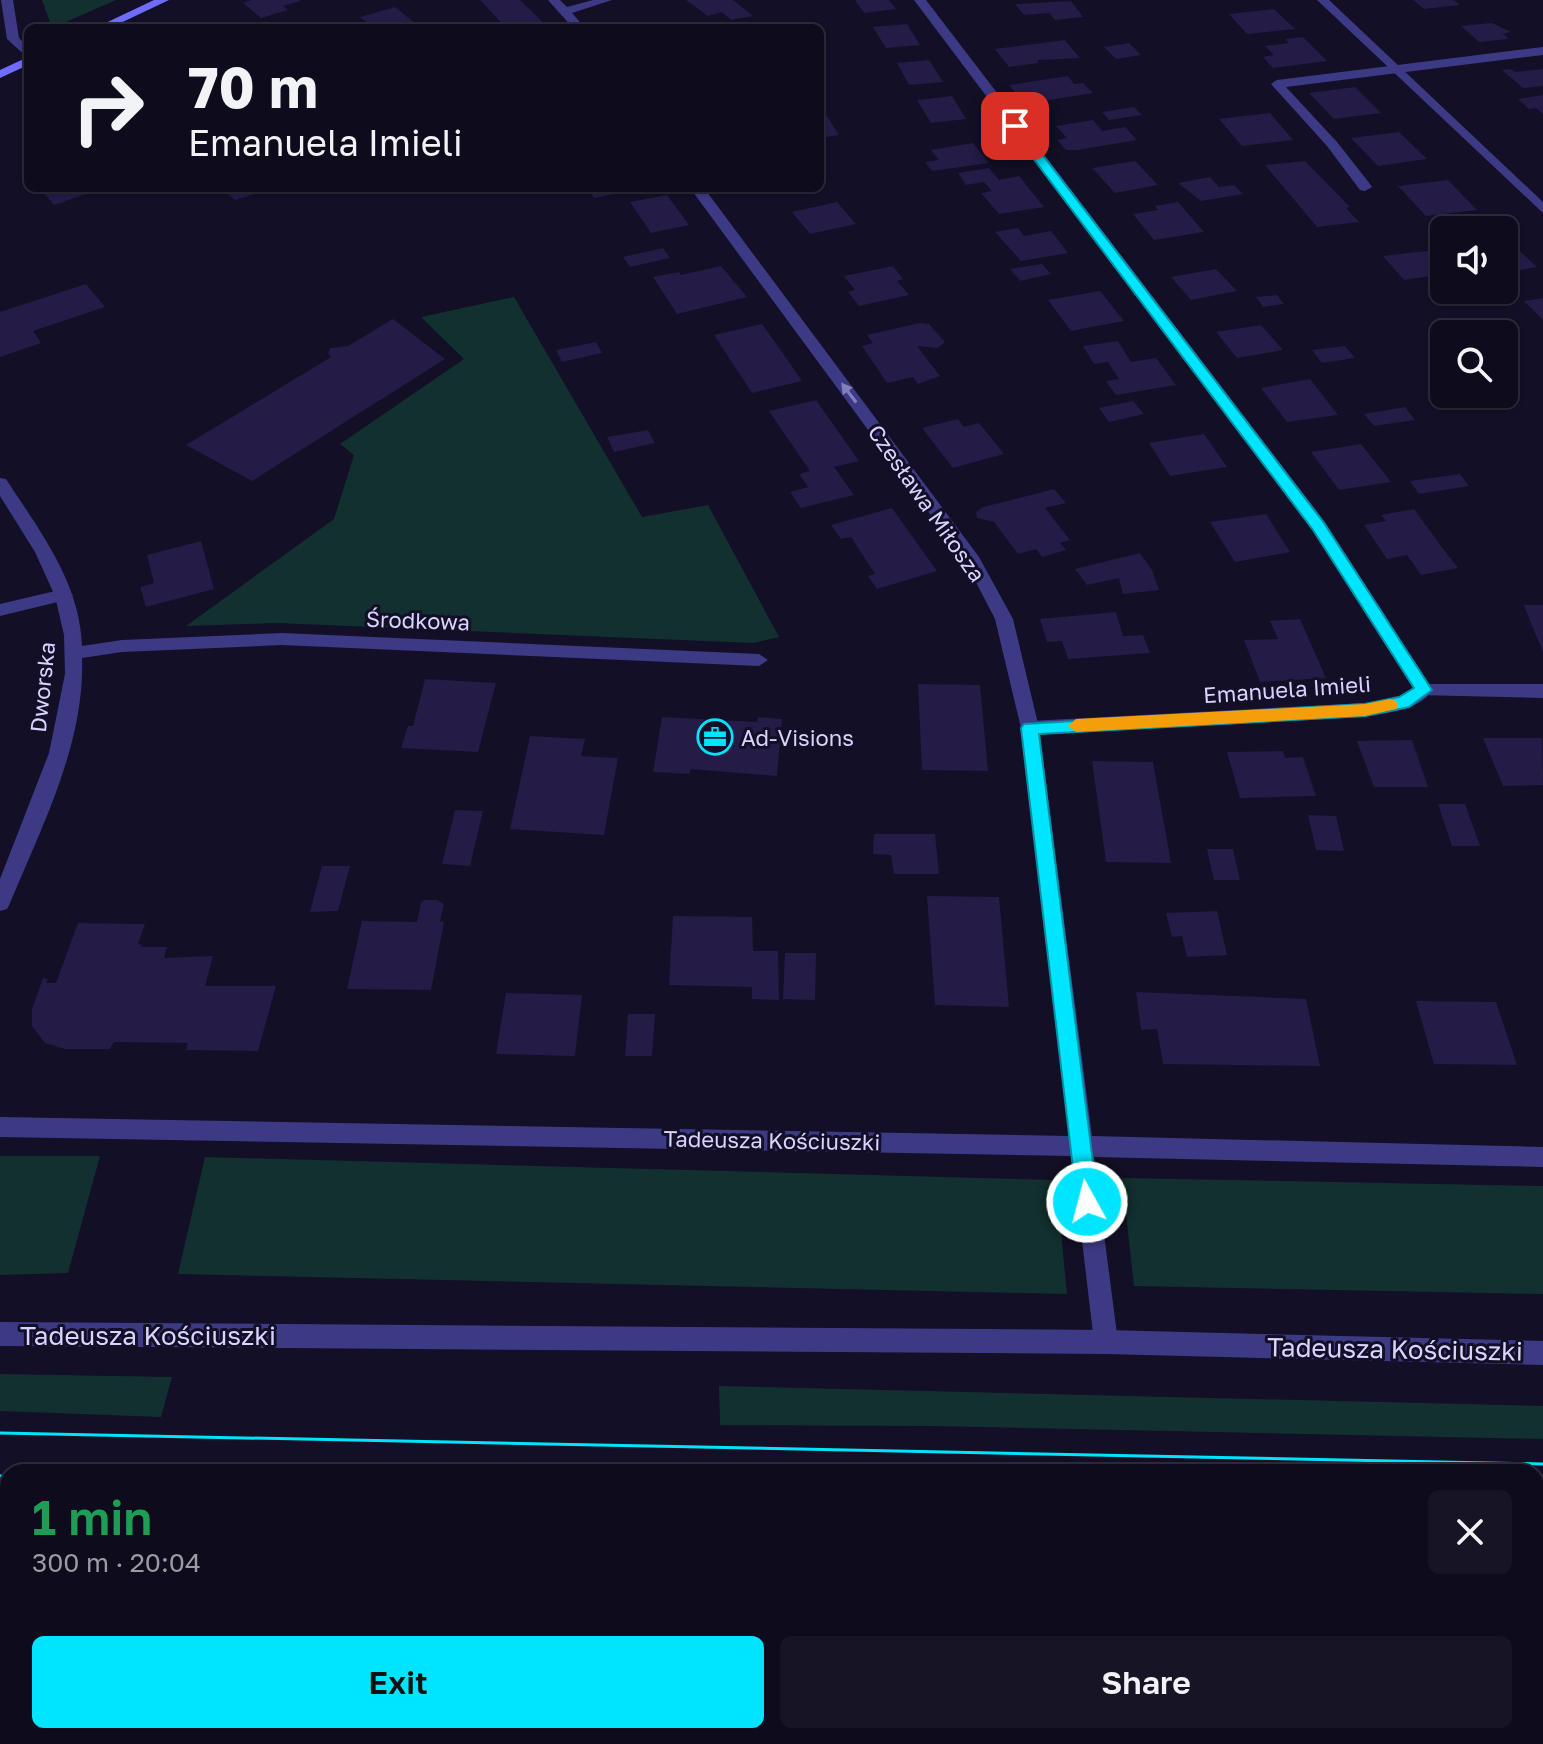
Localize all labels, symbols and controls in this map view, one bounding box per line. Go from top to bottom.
text: 70 m [188,53,318,120]
icon: right [56,56,160,160]
pin [981,92,1049,160]
icon: arrive [993,104,1037,148]
text: Emanuela Imieli [188,121,463,164]
map controls [1430,216,1518,408]
button: sound [1430,216,1518,304]
button: search [1430,320,1518,408]
one-way arrow [842,383,858,404]
street label: Czesława Miłosza [863,419,991,587]
street label: Środkowa [366,605,470,635]
street label: Dworska [24,640,60,734]
street label: Emanuela Imieli [1202,670,1372,708]
office icon: Ad-Visions [696,718,734,756]
place label: Ad-Visions [741,724,854,751]
street label: Tadeusza Kościuszki [664,1125,880,1155]
position arrow [1045,1160,1129,1244]
street label: Tadeusza Kościuszki [20,1320,276,1351]
street label: Tadeusza Kościuszki [1267,1331,1523,1367]
text: 1 min [32,1488,152,1546]
button: close [1428,1490,1512,1574]
text: 300 m · 20:04 [32,1547,201,1578]
button: Exit [32,1636,764,1728]
button: Share [780,1636,1512,1728]

